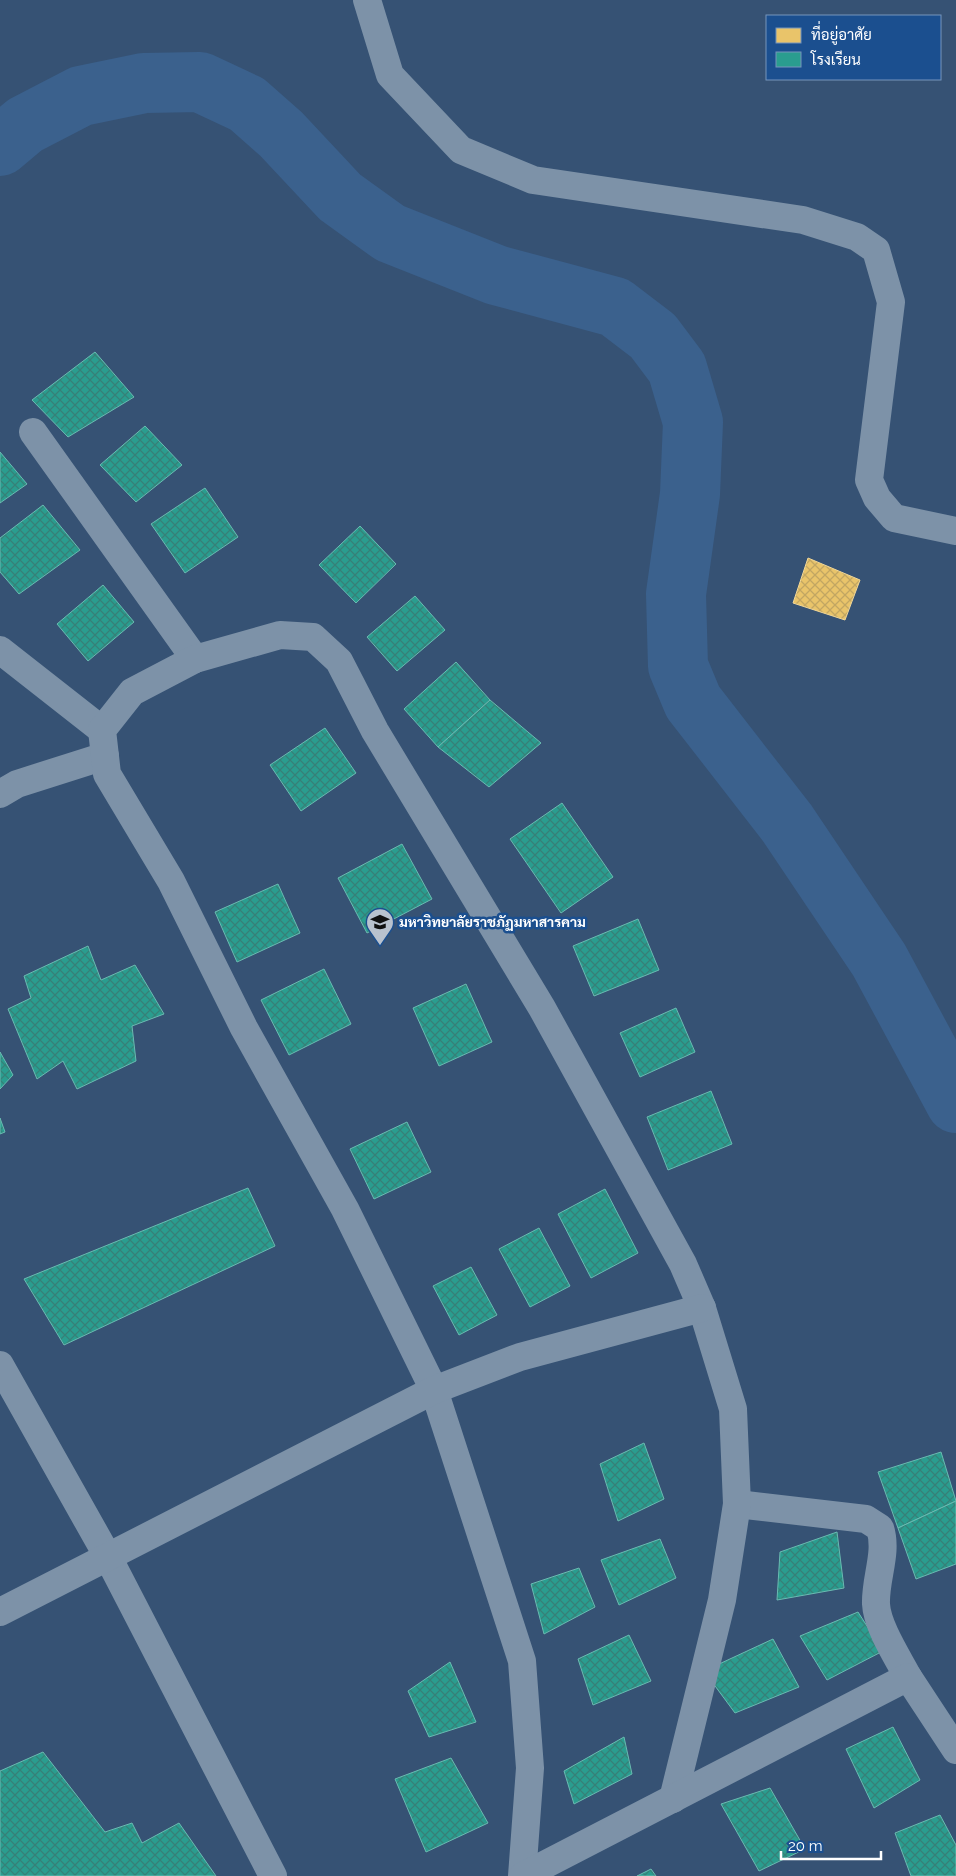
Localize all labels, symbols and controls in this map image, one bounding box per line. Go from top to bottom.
legend [766,15,941,80]
text: ที่อยู่อาศัย [811,20,872,45]
text: โรงเรียน [810,50,861,69]
school or university icon: มหาวิทยาลัยราชภัฏมหาสารคาม [365,907,395,946]
place label: มหาวิทยาลัยราชภัฏมหาสารคาม [399,914,586,931]
scale bar [781,1828,881,1860]
text: 20 m [788,1837,823,1855]

